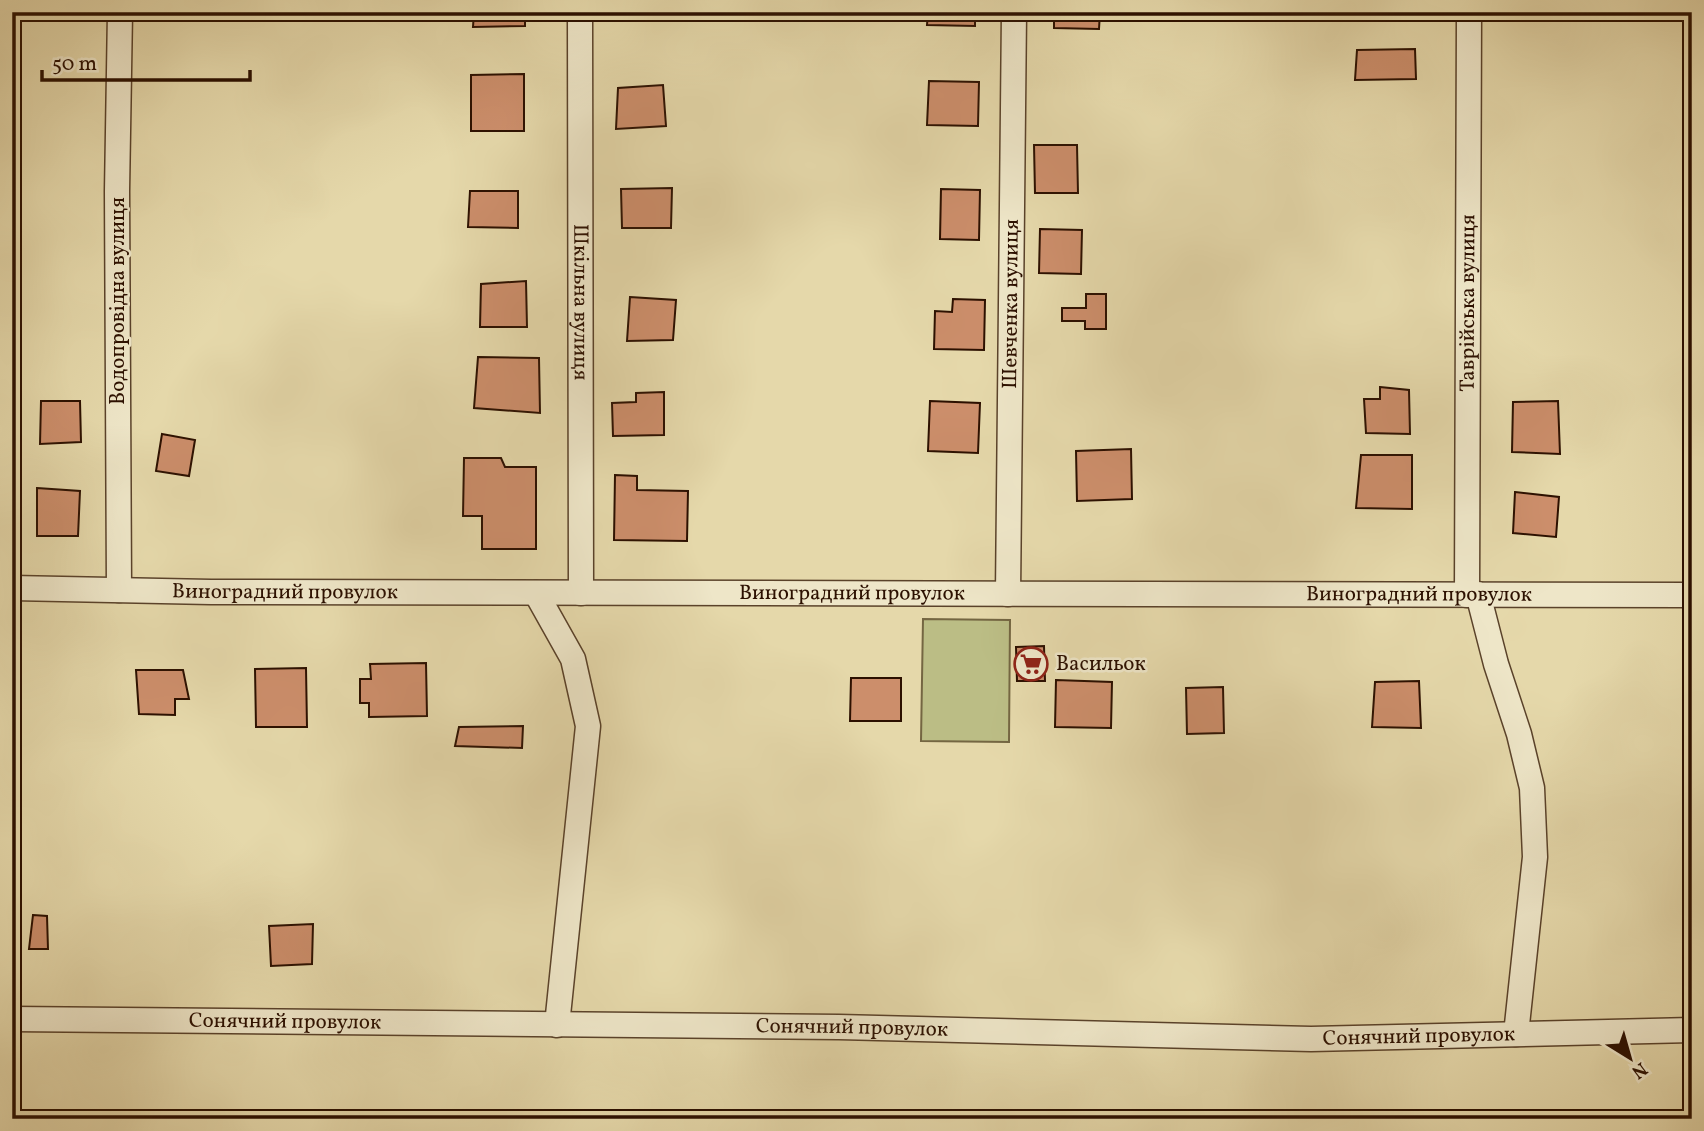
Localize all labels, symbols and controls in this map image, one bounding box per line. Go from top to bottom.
scale bar [42,38,250,82]
text: 50 m [52,50,97,79]
street label: Водопровідна вулиця [104,197,133,405]
street label: Таврійська вулиця [1453,214,1483,392]
street label: Шевченка вулиця [996,219,1026,389]
street label: Шкільна вулиця [566,224,595,380]
street label: Виноградний провулок [172,577,398,607]
street label: Виноградний провулок [739,579,965,608]
street label: Виноградний провулок [1306,580,1532,609]
supermarket icon: Васильок [1012,645,1050,683]
place label: Васильок [1056,650,1146,679]
street label: Сонячний провулок [189,1006,381,1037]
street label: Сонячний провулок [756,1012,948,1044]
street label: Сонячний провулок [1322,1020,1515,1053]
north arrow [1596,1023,1666,1092]
text: N [1626,1055,1652,1085]

